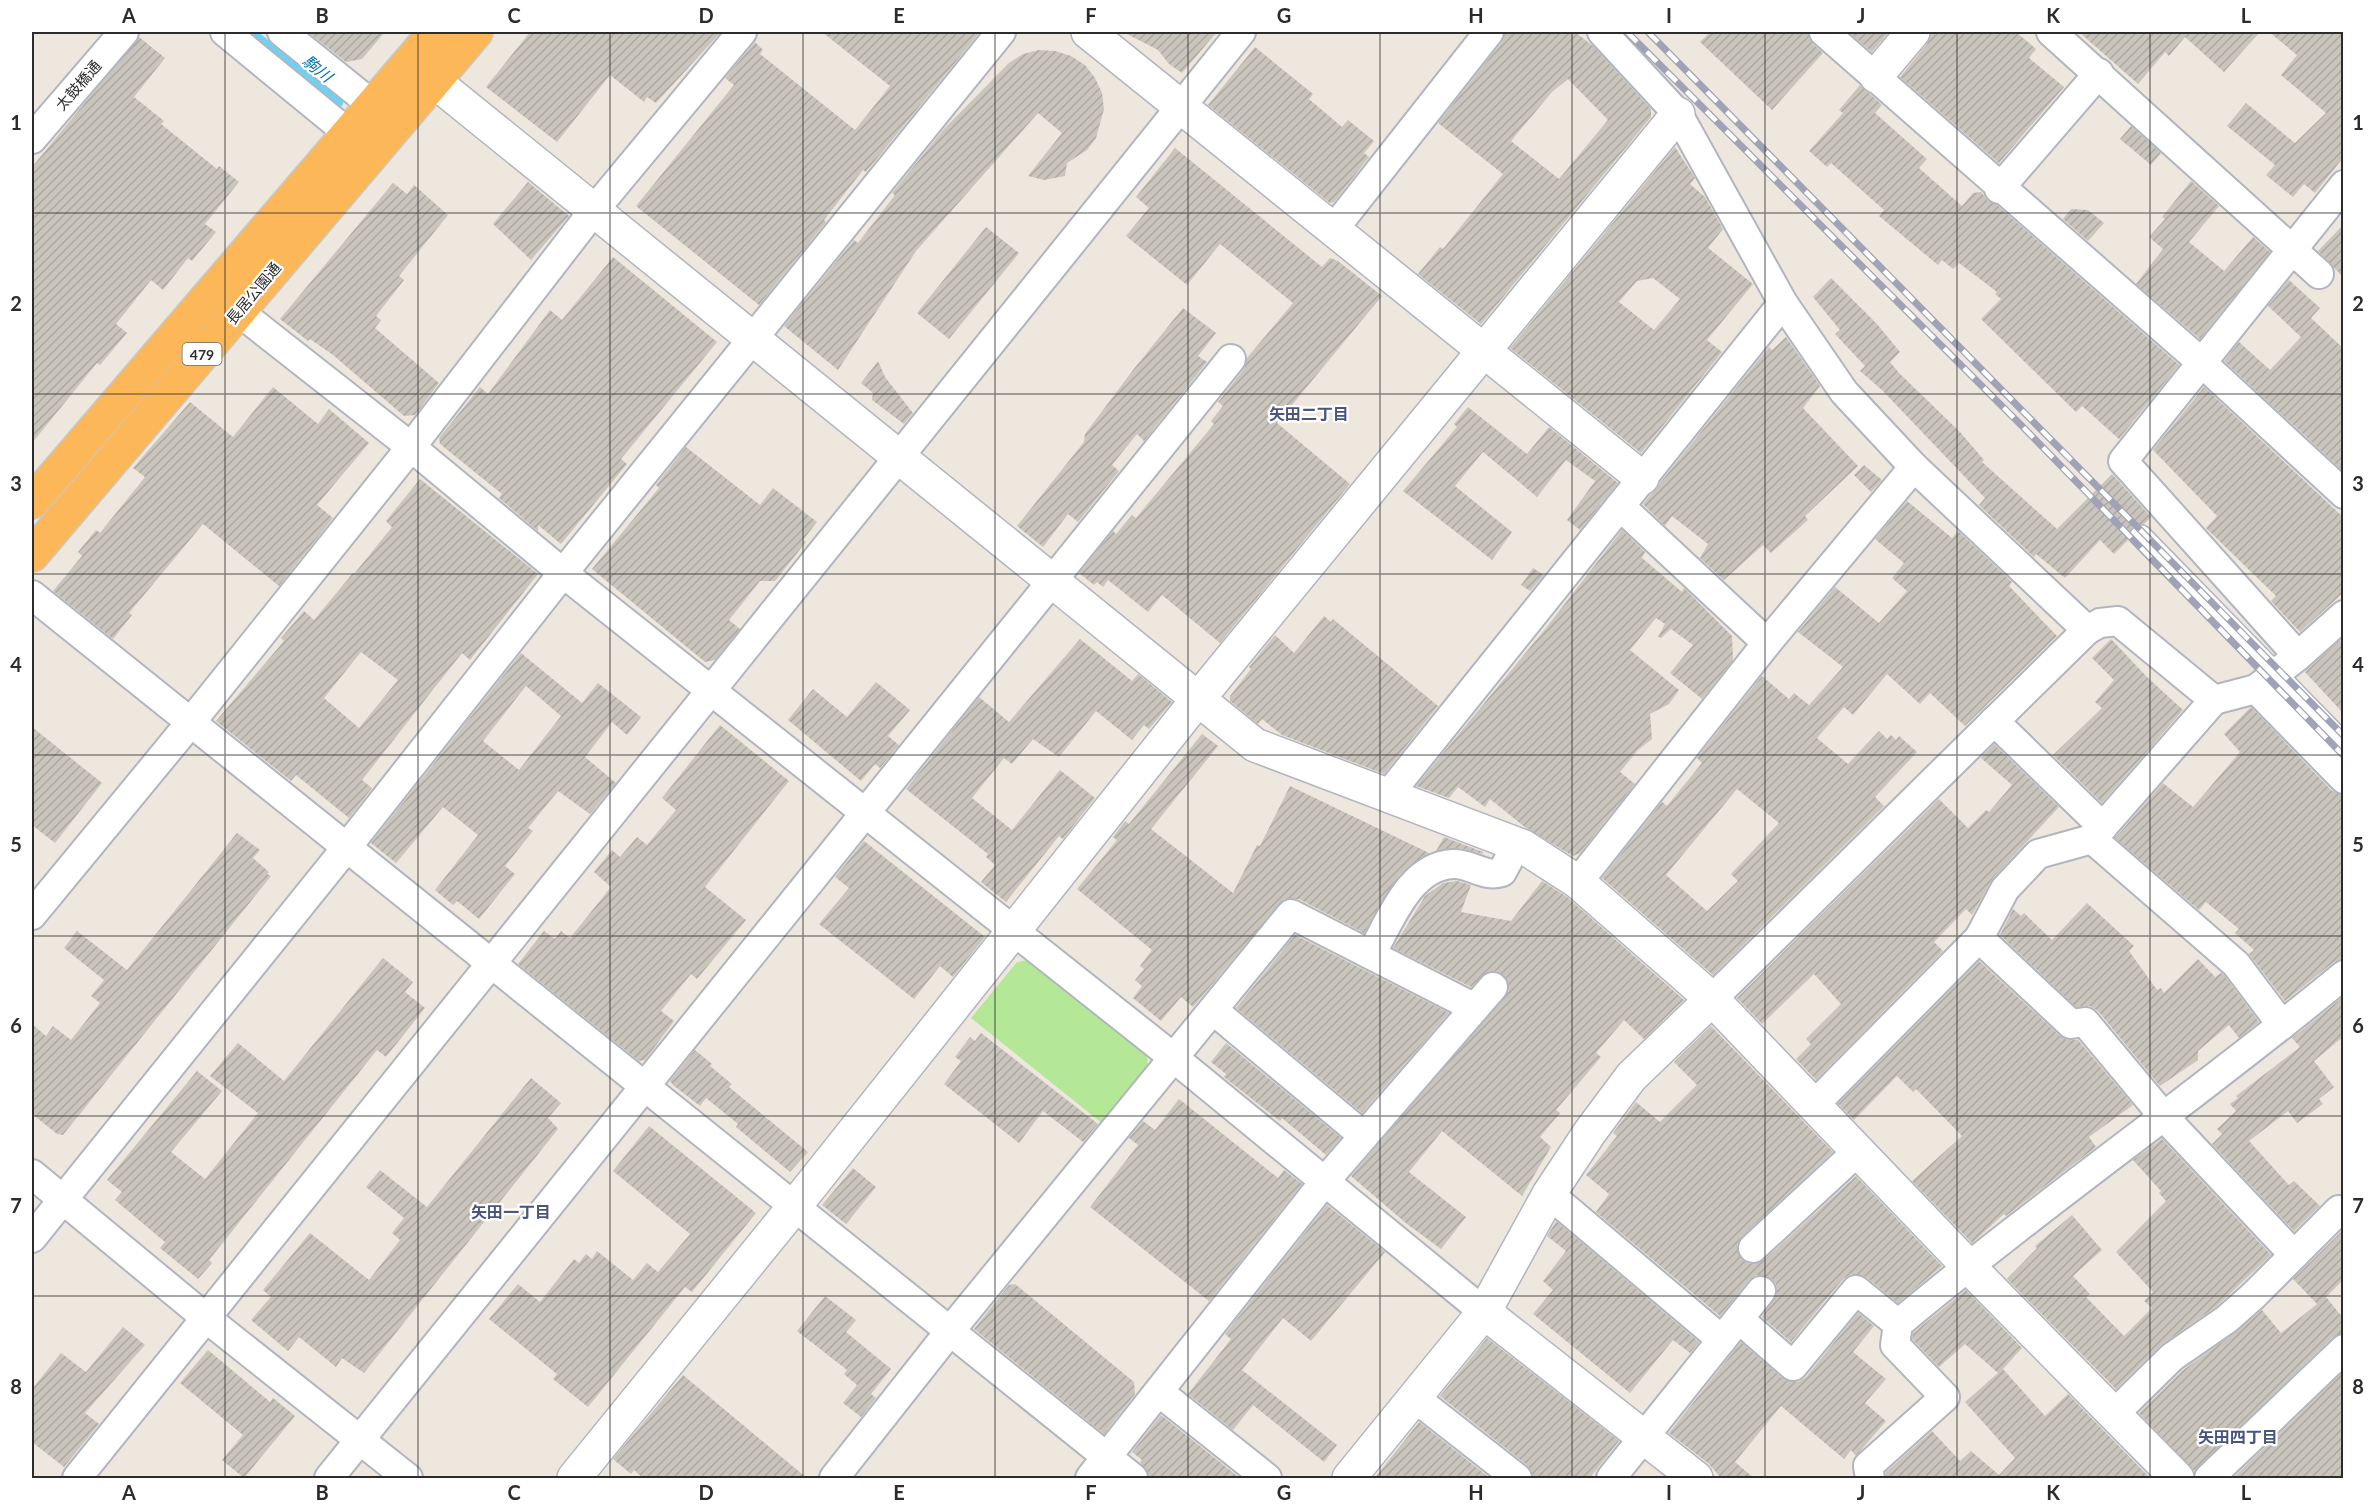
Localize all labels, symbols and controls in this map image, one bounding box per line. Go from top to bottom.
text: A [121,3,136,27]
text: B [315,3,329,27]
text: C [507,3,521,27]
text: D [698,3,714,27]
text: E [893,3,905,27]
text: F [1085,3,1097,27]
text: G [1277,3,1291,27]
text: H [1468,3,1484,27]
text: I [1666,3,1672,27]
text: J [1857,3,1865,27]
text: K [2046,3,2060,27]
text: L [2241,3,2252,27]
water label: 駒川 [300,51,338,87]
street label: 太鼓橋通 [52,56,104,114]
text: 1 [10,110,22,134]
text: 1 [2352,110,2364,134]
street label: 長居公園通 [222,258,284,328]
text: 2 [10,291,22,315]
text: 2 [2352,291,2364,315]
road number: 479 [182,343,222,365]
district label: 矢田二丁目 [1269,404,1349,423]
text: 3 [10,471,22,495]
text: 3 [2352,471,2364,495]
text: 4 [10,652,22,676]
text: 4 [2352,652,2364,676]
text: 5 [10,832,22,856]
text: 5 [2352,832,2364,856]
text: 6 [10,1013,22,1037]
text: 6 [2352,1013,2364,1037]
text: 7 [10,1193,22,1217]
text: 7 [2352,1193,2364,1217]
district label: 矢田一丁目 [471,1202,551,1221]
text: 8 [10,1374,22,1398]
text: 8 [2352,1374,2364,1398]
district label: 矢田四丁目 [2198,1427,2278,1446]
text: A [121,1480,136,1504]
text: B [315,1480,329,1504]
text: C [507,1480,521,1504]
text: D [698,1480,714,1504]
text: E [893,1480,905,1504]
text: F [1085,1480,1097,1504]
text: G [1277,1480,1291,1504]
text: H [1468,1480,1484,1504]
text: I [1666,1480,1672,1504]
text: J [1857,1480,1865,1504]
text: K [2046,1480,2060,1504]
text: L [2241,1480,2252,1504]

